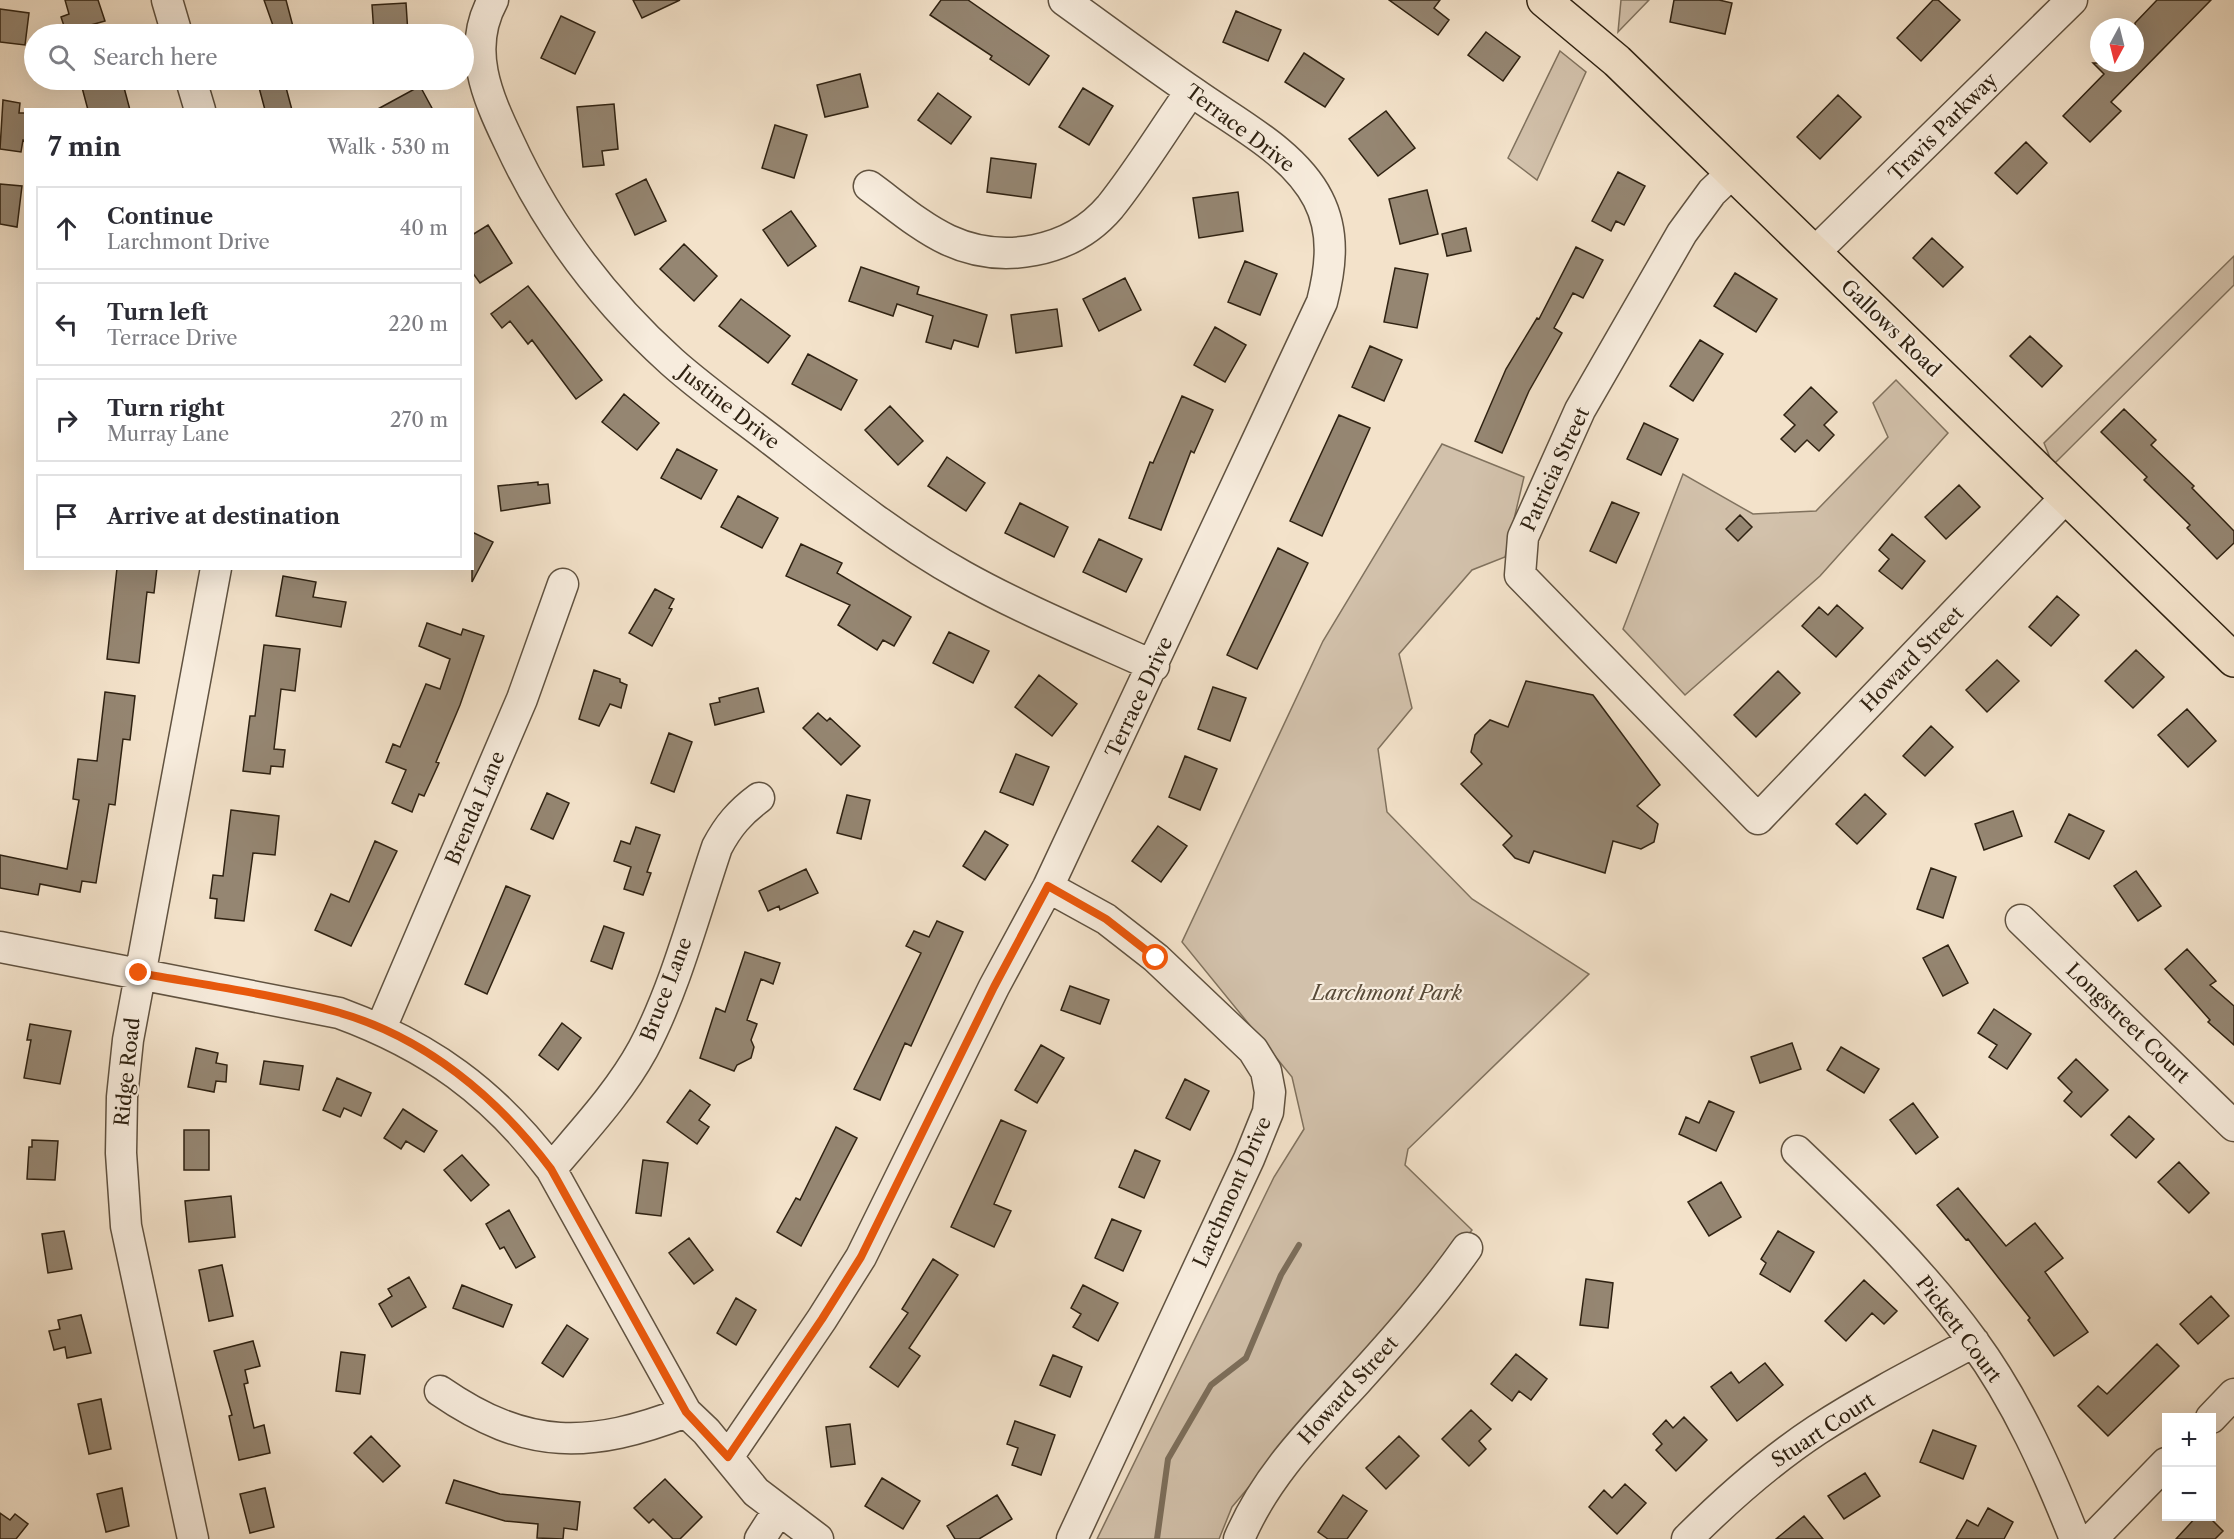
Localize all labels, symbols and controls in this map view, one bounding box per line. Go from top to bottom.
north arrow [2090,18,2144,72]
search box [24,24,474,90]
icon: search [45,41,78,74]
text: Search here [93,44,218,71]
street label: Travis Parkway [1884,67,2003,186]
street label: Terrace Drive [1181,79,1299,177]
text: 7 min [48,131,121,163]
text: Walk · 530 m [327,135,450,159]
text: Continue [107,203,213,230]
icon: ahead [50,212,83,245]
text: 40 m [400,216,448,240]
text: Larchmont Drive [107,230,270,254]
street label: Gallows Road [1836,274,1946,382]
text: Turn left [107,299,208,326]
icon: left [50,308,83,341]
text: 220 m [388,312,448,336]
text: Terrace Drive [107,326,238,350]
street label: Justine Drive [671,358,784,454]
text: Turn right [107,395,225,422]
street label: Patricia Street [1516,403,1594,535]
icon: right [50,404,83,437]
text: 270 m [390,408,448,432]
text: Murray Lane [107,422,229,446]
icon: arrive [50,500,83,533]
text: Arrive at destination [107,503,340,530]
street label: Howard Street [1856,601,1968,717]
street label: Terrace Drive [1101,633,1177,761]
street label: Brenda Lane [440,748,510,868]
street label: Bruce Lane [635,934,697,1044]
route start [1142,944,1168,970]
street label: Longstreet Court [2061,958,2195,1088]
route end [125,959,151,985]
park label: Larchmont Park [1310,981,1463,1005]
street label: Ridge Road [109,1016,145,1128]
street label: Larchmont Drive [1188,1113,1276,1271]
street label: Pickett Court [1911,1271,2007,1387]
street label: Howard Street [1293,1331,1403,1449]
street label: Stuart Court [1767,1388,1879,1472]
map controls [2162,1413,2216,1521]
button: + [2162,1413,2216,1467]
button: − [2162,1467,2216,1521]

